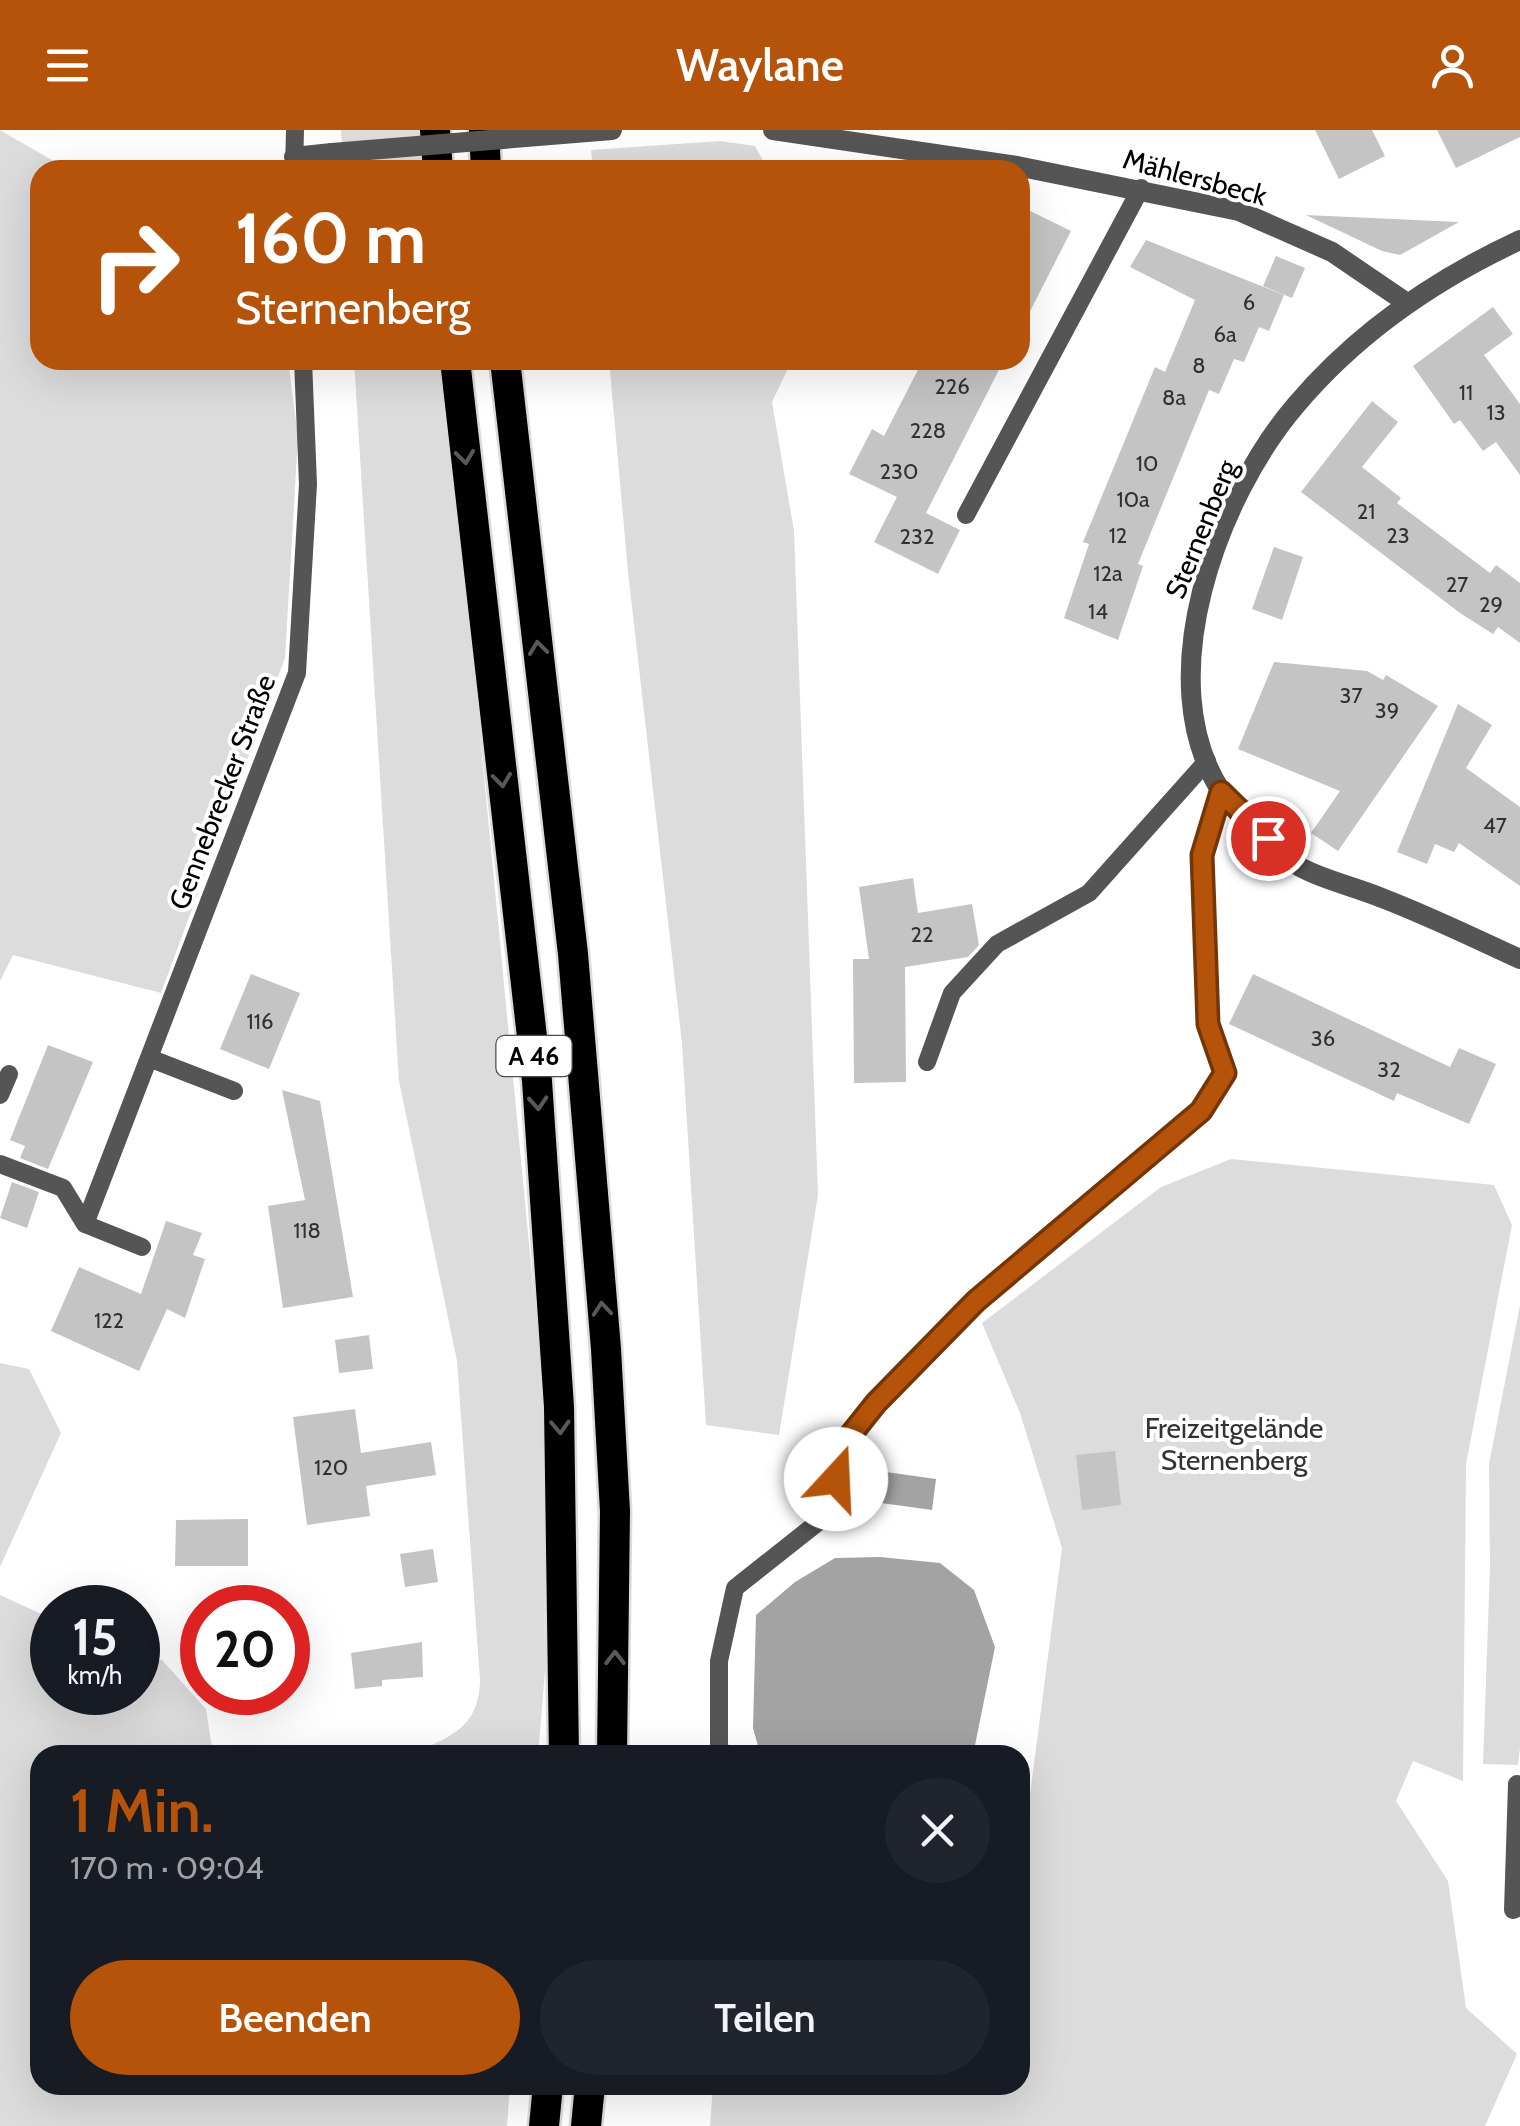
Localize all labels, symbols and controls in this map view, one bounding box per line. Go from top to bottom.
icon: menu [40,38,95,93]
text: Waylane [676,38,844,92]
icon: person [1425,38,1480,93]
street label: Mählersbeck [1119,141,1271,213]
text: 160 m [235,195,426,281]
icon: right [70,200,200,330]
text: Sternenberg [235,281,471,335]
house number: 6 [1243,289,1255,316]
house number: 6a [1213,321,1237,348]
house number: 8 [1192,352,1206,379]
house number: 226 [934,373,970,400]
house number: 11 [1459,379,1473,406]
house number: 8a [1162,384,1186,411]
house number: 13 [1486,399,1506,426]
house number: 228 [910,417,946,444]
one-way arrow [454,449,475,465]
house number: 10 [1136,450,1158,477]
street label: Sternenberg [1158,454,1245,603]
house number: 230 [880,458,918,485]
house number: 10a [1116,486,1150,513]
house number: 21 [1357,498,1375,525]
house number: 12 [1109,522,1127,549]
house number: 23 [1386,522,1410,549]
house number: 232 [900,523,934,550]
house number: 12a [1093,560,1123,587]
house number: 27 [1446,571,1468,598]
house number: 29 [1479,591,1503,618]
house number: 14 [1088,598,1108,625]
one-way arrow [528,640,549,656]
street label: Gennebrecker Straße [162,670,282,914]
house number: 37 [1340,682,1362,709]
house number: 39 [1375,697,1399,724]
one-way arrow [491,772,512,788]
pin [1226,796,1311,881]
icon: arrive [1241,811,1296,866]
house number: 47 [1483,812,1507,839]
house number: 22 [910,921,934,948]
house number: 116 [247,1008,273,1035]
house number: 36 [1311,1025,1335,1052]
road number: A 46 [496,1036,572,1076]
house number: 32 [1377,1056,1401,1083]
one-way arrow [527,1095,549,1111]
house number: 118 [293,1217,321,1244]
one-way arrow [592,1300,613,1316]
house number: 122 [94,1307,124,1334]
park label: Freizeitgelände Sternenberg [1145,1411,1323,1477]
one-way arrow [549,1420,570,1436]
position arrow [784,1427,888,1531]
house number: 120 [314,1454,348,1481]
speed limit sign: 20 [180,1585,310,1715]
text: 15 [72,1607,118,1668]
one-way arrow [604,1649,626,1664]
text: km/h [68,1660,122,1690]
text: 1 Min. [70,1774,214,1847]
button: close [885,1778,990,1883]
text: 170 m · 09:04 [70,1848,264,1887]
button: Beenden [70,1960,520,2075]
button: Teilen [540,1960,990,2075]

